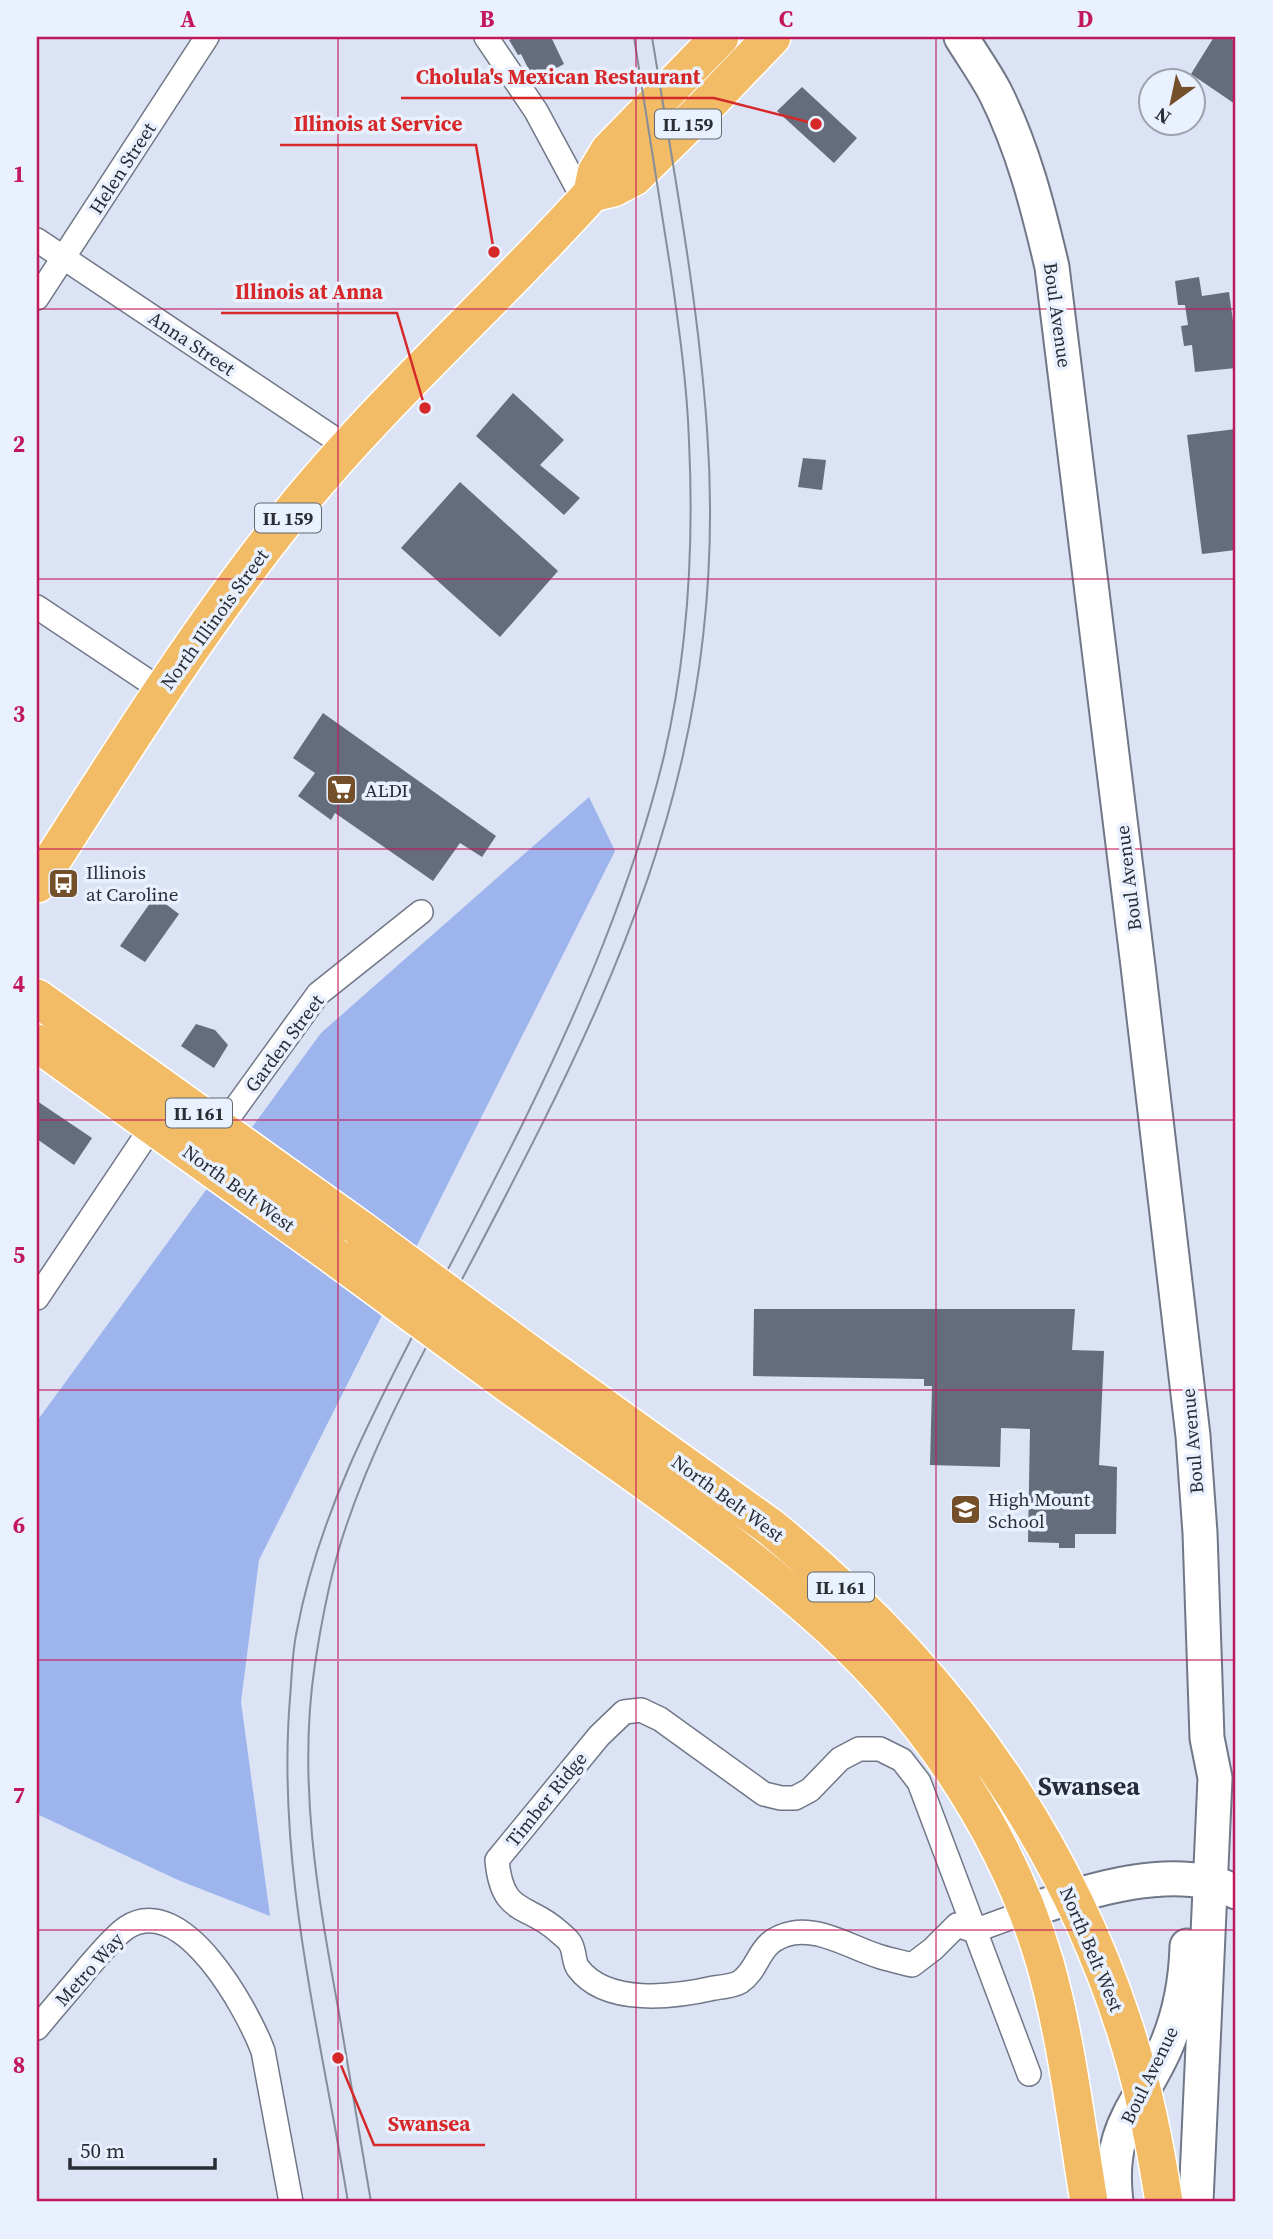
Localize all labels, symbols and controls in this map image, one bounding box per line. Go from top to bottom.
text: A [180,3,196,35]
text: B [480,3,495,35]
text: C [779,3,793,35]
text: D [1077,3,1093,35]
callout: Cholula's Mexican Restaurant [401,56,714,98]
text: Cholula's Mexican Restaurant [416,62,701,91]
north arrow [1136,66,1206,136]
text: N [1150,101,1176,131]
callout: Illinois at Service [280,103,476,145]
text: Illinois at Service [294,109,462,138]
road number: IL 159 [655,110,721,139]
street label: Helen Street [83,116,162,219]
text: 1 [13,158,25,190]
street label: Boul Avenue [1038,261,1078,369]
callout: Illinois at Anna [221,271,397,313]
text: Illinois at Anna [235,277,384,306]
street label: Anna Street [144,305,241,382]
text: 2 [13,428,25,460]
road number: IL 159 [255,504,321,532]
street label: North Illinois Street [154,543,274,695]
text: 3 [13,698,25,730]
supermarket icon: ALDI [325,773,359,807]
place label: ALDI [365,777,408,803]
street label: Boul Avenue [1109,824,1147,932]
place label: Illinois at Caroline [86,859,178,907]
bus stop icon: Illinois at Caroline [46,866,80,900]
text: 4 [13,968,25,1000]
street label: Garden Street [239,988,330,1097]
road number: IL 161 [166,1098,232,1128]
street label: North Belt West [178,1138,301,1238]
text: 5 [13,1239,25,1271]
street label: Boul Avenue [1174,1387,1210,1495]
street label: North Belt West [667,1448,790,1548]
place label: High Mount School [988,1486,1091,1534]
school or university icon: High Mount School [948,1493,982,1527]
text: 6 [13,1509,25,1541]
road number: IL 161 [808,1572,874,1602]
street label: Timber Ridge [500,1746,592,1852]
district label: Swansea [1038,1768,1140,1804]
text: 7 [13,1779,25,1811]
street label: North Belt West [1054,1883,1130,2016]
street label: Metro Way [49,1926,129,2011]
street label: Boul Avenue [1114,2022,1184,2128]
text: 8 [13,2049,25,2081]
callout: Swansea [374,2103,485,2145]
text: Swansea [388,2109,471,2138]
scale bar [70,2127,215,2171]
text: 50 m [80,2136,125,2165]

